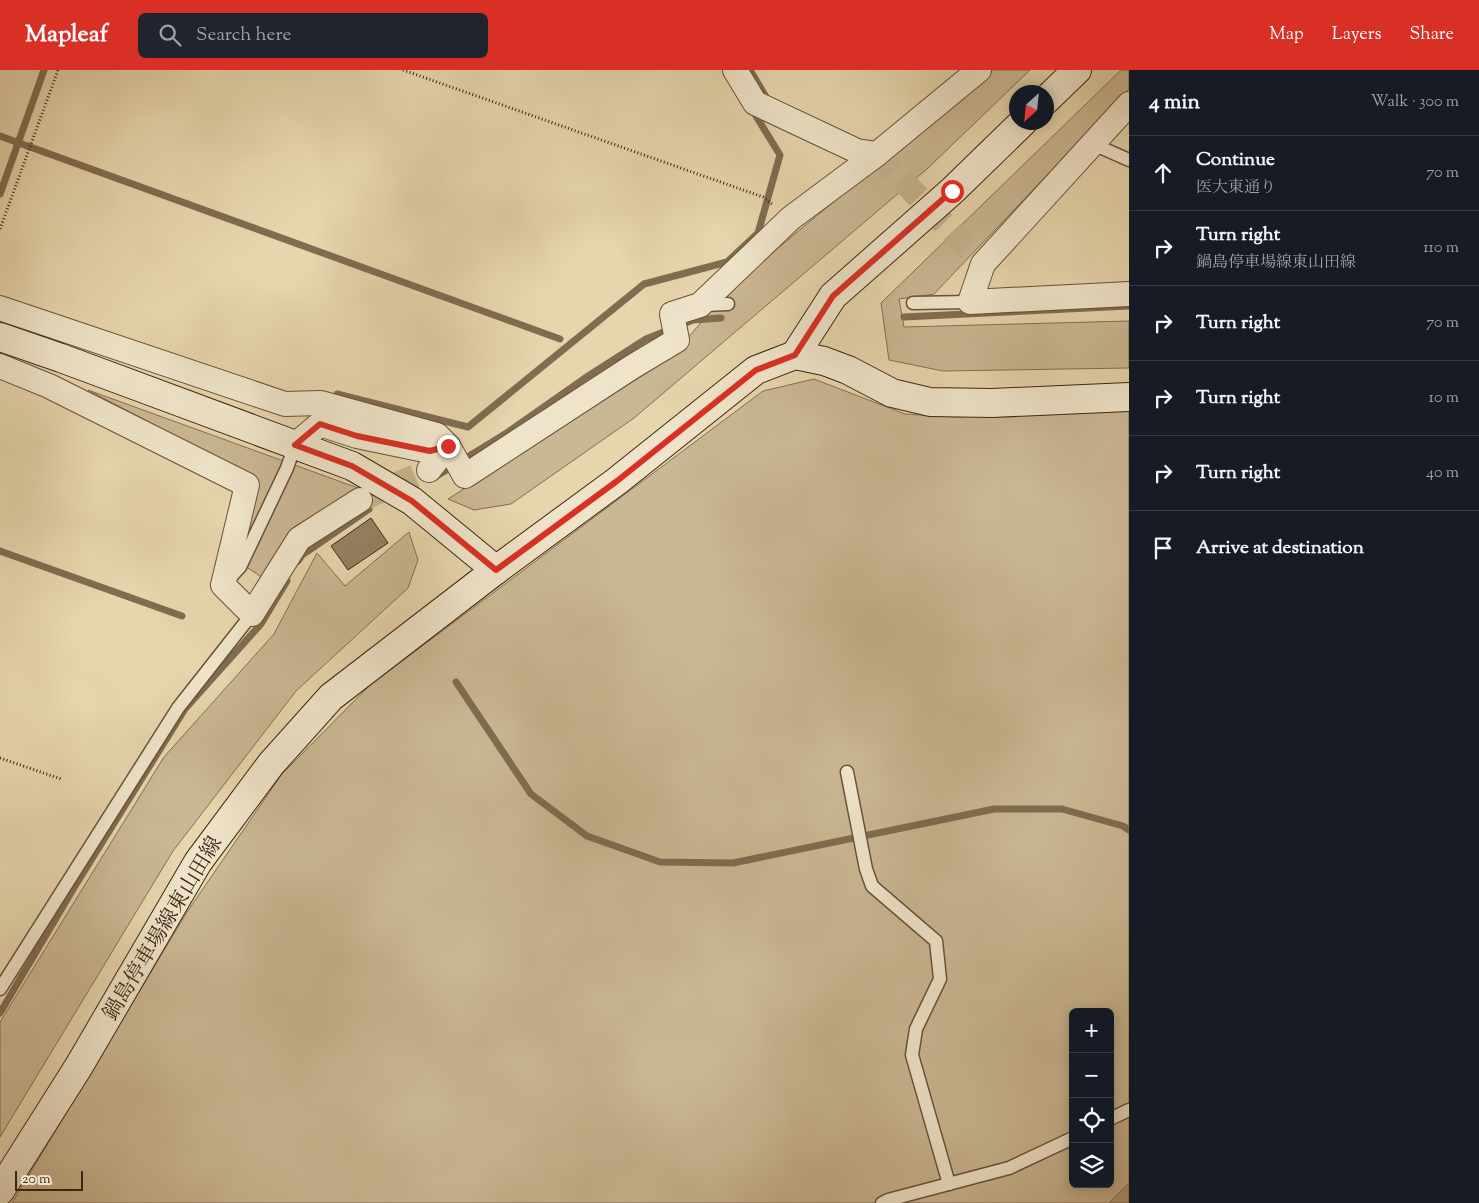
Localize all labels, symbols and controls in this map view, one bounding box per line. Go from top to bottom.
search box [138,13,488,58]
text: Mapleaf [25,18,108,52]
icon: search [156,21,184,49]
text: Search here [196,22,291,49]
text: Map [1269,22,1304,48]
text: Layers [1332,22,1382,48]
text: Share [1410,22,1454,48]
north arrow [1009,85,1054,130]
text: 4 min [1149,88,1200,118]
text: Walk · 300 m [1371,91,1459,114]
text: Continue [1196,147,1275,174]
icon: ahead [1149,159,1177,187]
text: 70 m [1426,162,1459,185]
text: 医大東通り [1196,177,1276,200]
route start [941,180,964,203]
text: Turn right [1196,222,1280,249]
icon: right [1149,234,1177,262]
text: 110 m [1423,237,1459,260]
text: 鍋島停車場線東山田線 [1196,252,1356,275]
icon: right [1149,309,1177,337]
text: Turn right [1196,310,1280,337]
text: 70 m [1426,312,1459,335]
icon: right [1149,384,1177,412]
text: Turn right [1196,385,1280,412]
text: 10 m [1429,387,1459,410]
route end [437,435,460,458]
icon: right [1149,459,1177,487]
text: Turn right [1196,460,1280,487]
text: 40 m [1426,462,1459,485]
icon: arrive [1149,534,1177,562]
text: Arrive at destination [1196,535,1364,562]
street label: 鍋島停車場線東山田線 [97,831,231,1027]
map controls [1069,1008,1114,1188]
button: + [1069,1008,1114,1053]
button: − [1069,1053,1114,1098]
button: locate [1069,1098,1114,1143]
button: layers [1069,1143,1114,1188]
scale bar [15,1168,82,1191]
text: 20 m [22,1170,51,1190]

